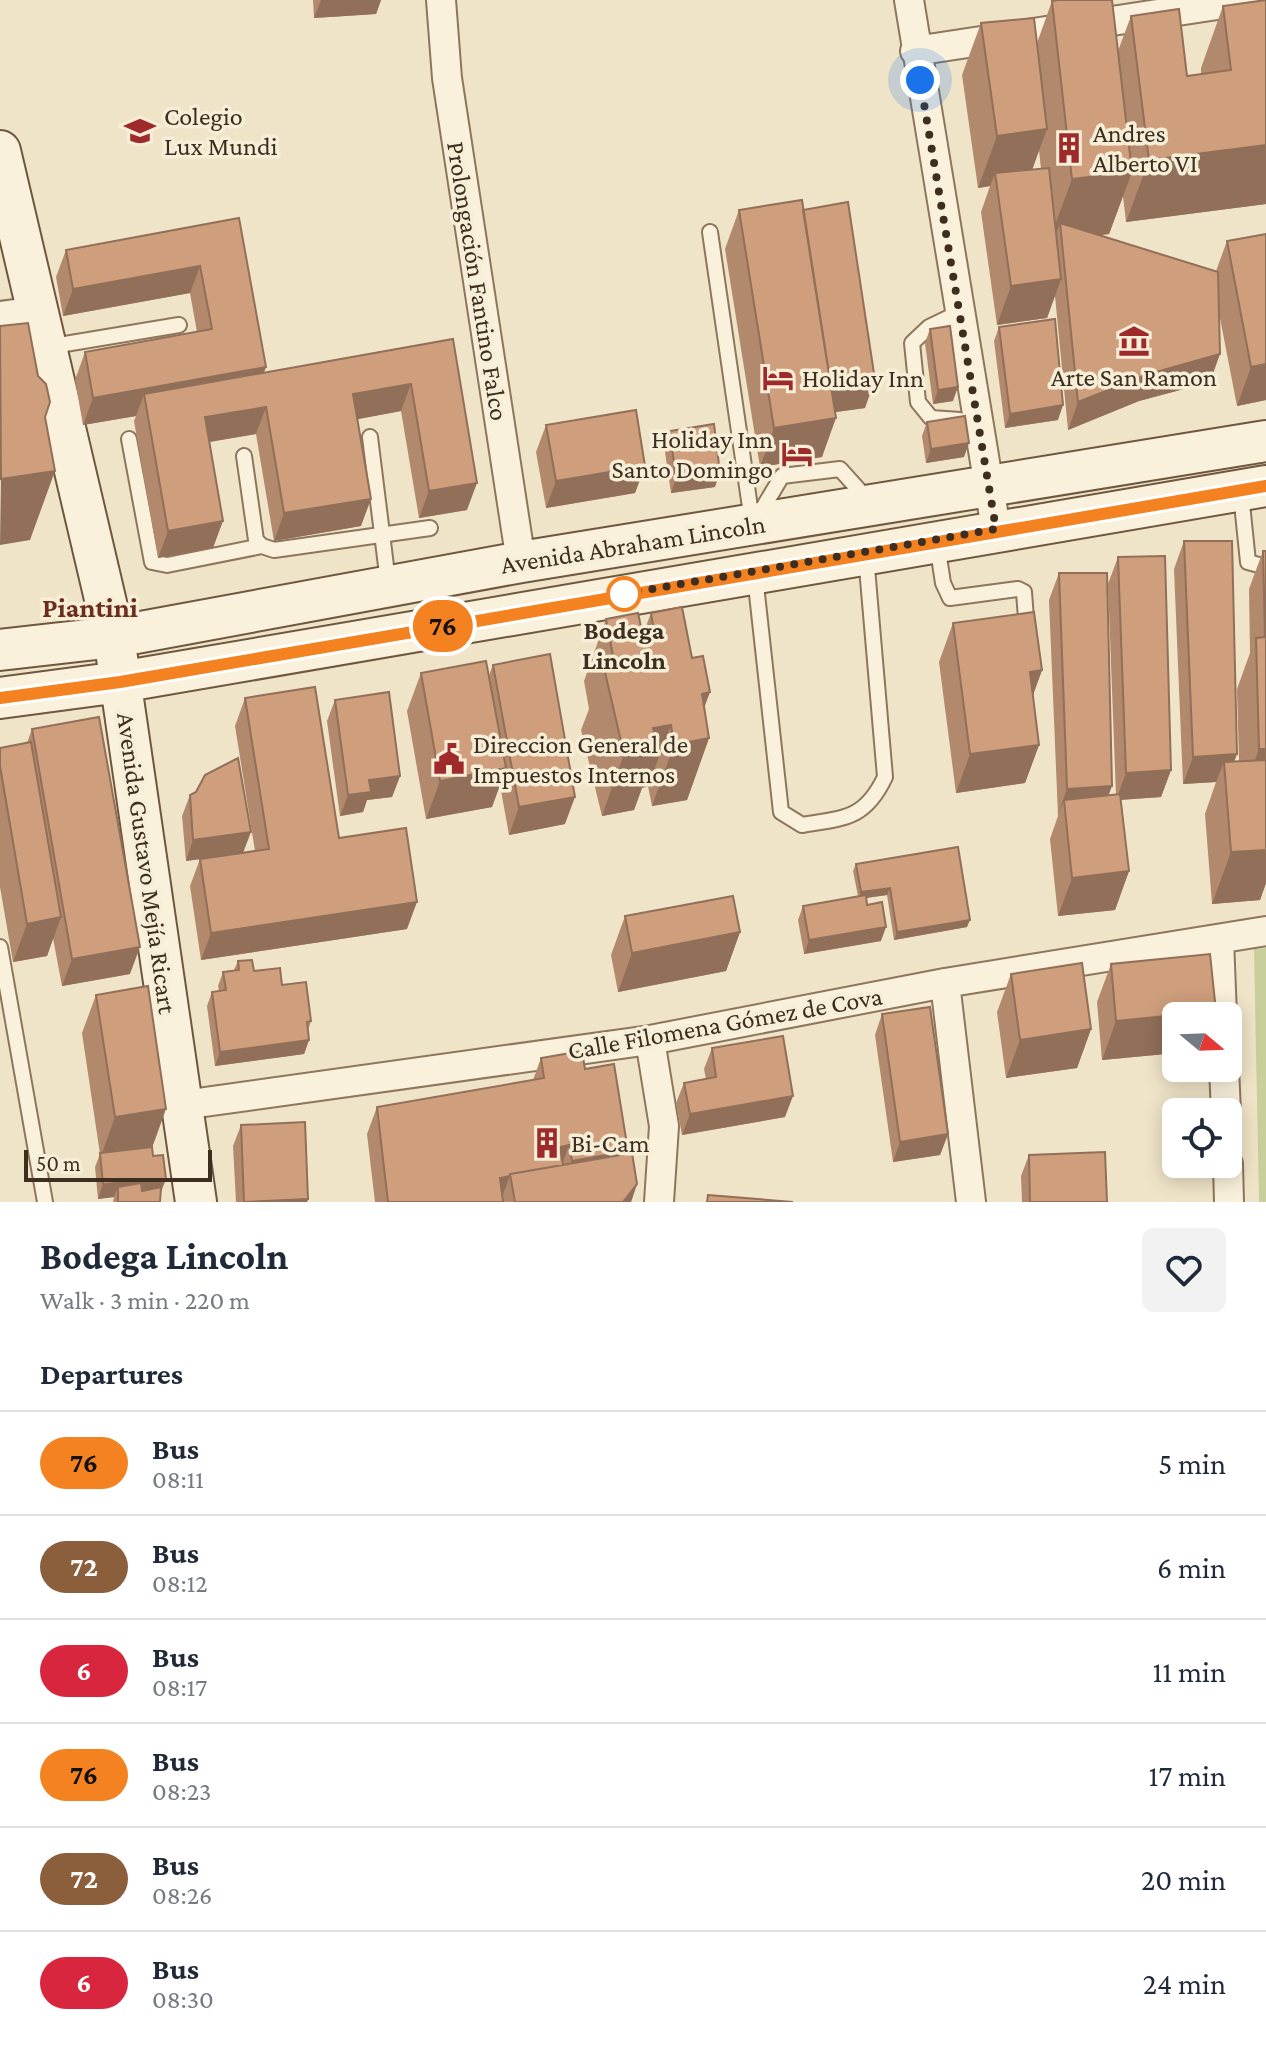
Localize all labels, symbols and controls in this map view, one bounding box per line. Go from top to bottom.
your location [900,60,940,100]
place label: Colegio Lux Mundi [164,102,278,161]
school or university icon: Colegio Lux Mundi [123,114,157,148]
place label: Andres Alberto VI [1093,119,1198,178]
building icon: Andres Alberto VI [1052,131,1086,165]
street label: Prolongación Fantino Falco [441,139,514,423]
museum icon: Arte San Ramon [1117,324,1151,358]
hotel icon: Holiday Inn [761,361,795,395]
place label: Arte San Ramon [1051,363,1217,392]
place label: Holiday Inn [802,364,924,393]
place label: Holiday Inn Santo Domingo [611,425,773,484]
hotel icon: Holiday Inn Santo Domingo [780,437,814,471]
street label: Avenida Abraham Lincoln [499,509,767,580]
marker: Bodega Lincoln [607,577,641,611]
district label: Piantini [42,592,138,623]
line badge: 76 [407,600,479,652]
text: 76 [429,610,457,641]
place label: Bodega Lincoln [582,616,666,675]
street label: Avenida Gustavo Mejía Ricart [111,710,182,1016]
place label: Direccion General de Impuestos Internos [473,730,688,789]
public building icon: Direccion General de Impuestos Internos [432,742,466,776]
street label: Calle Filomena Gómez de Cova [565,982,885,1065]
north arrow [1162,1002,1242,1082]
map controls [1162,1002,1242,1178]
button: locate [1162,1098,1242,1178]
building icon: Bi-Cam [530,1126,564,1160]
place label: Bi-Cam [571,1129,650,1158]
scale bar [24,1146,212,1182]
text: 50 m [36,1151,81,1176]
button: heart [1142,1228,1226,1312]
text: Bodega Lincoln [40,1235,288,1277]
text: Walk · 3 min · 220 m [40,1286,250,1315]
text: Departures [40,1357,183,1390]
text: Bus [152,1432,199,1465]
text: 76 [70,1447,98,1478]
text: 5 min [1158,1447,1226,1480]
text: 08:11 [152,1465,204,1494]
text: Bus [152,1536,199,1569]
text: 72 [70,1551,98,1582]
text: 6 min [1157,1551,1226,1584]
text: 08:12 [152,1569,208,1598]
text: Bus [152,1640,199,1673]
text: 6 [76,1655,92,1686]
text: 11 min [1152,1655,1226,1688]
text: 08:17 [152,1673,207,1702]
text: Bus [152,1744,199,1777]
text: 76 [70,1759,98,1790]
text: 17 min [1149,1759,1226,1792]
text: 08:23 [152,1777,211,1806]
text: Bus [152,1848,199,1881]
text: 72 [70,1863,98,1894]
text: 20 min [1141,1863,1226,1896]
text: 08:26 [152,1881,212,1910]
text: Bus [152,1952,199,1985]
text: 6 [76,1967,92,1998]
text: 24 min [1143,1967,1226,2000]
text: 08:30 [152,1985,214,2014]

